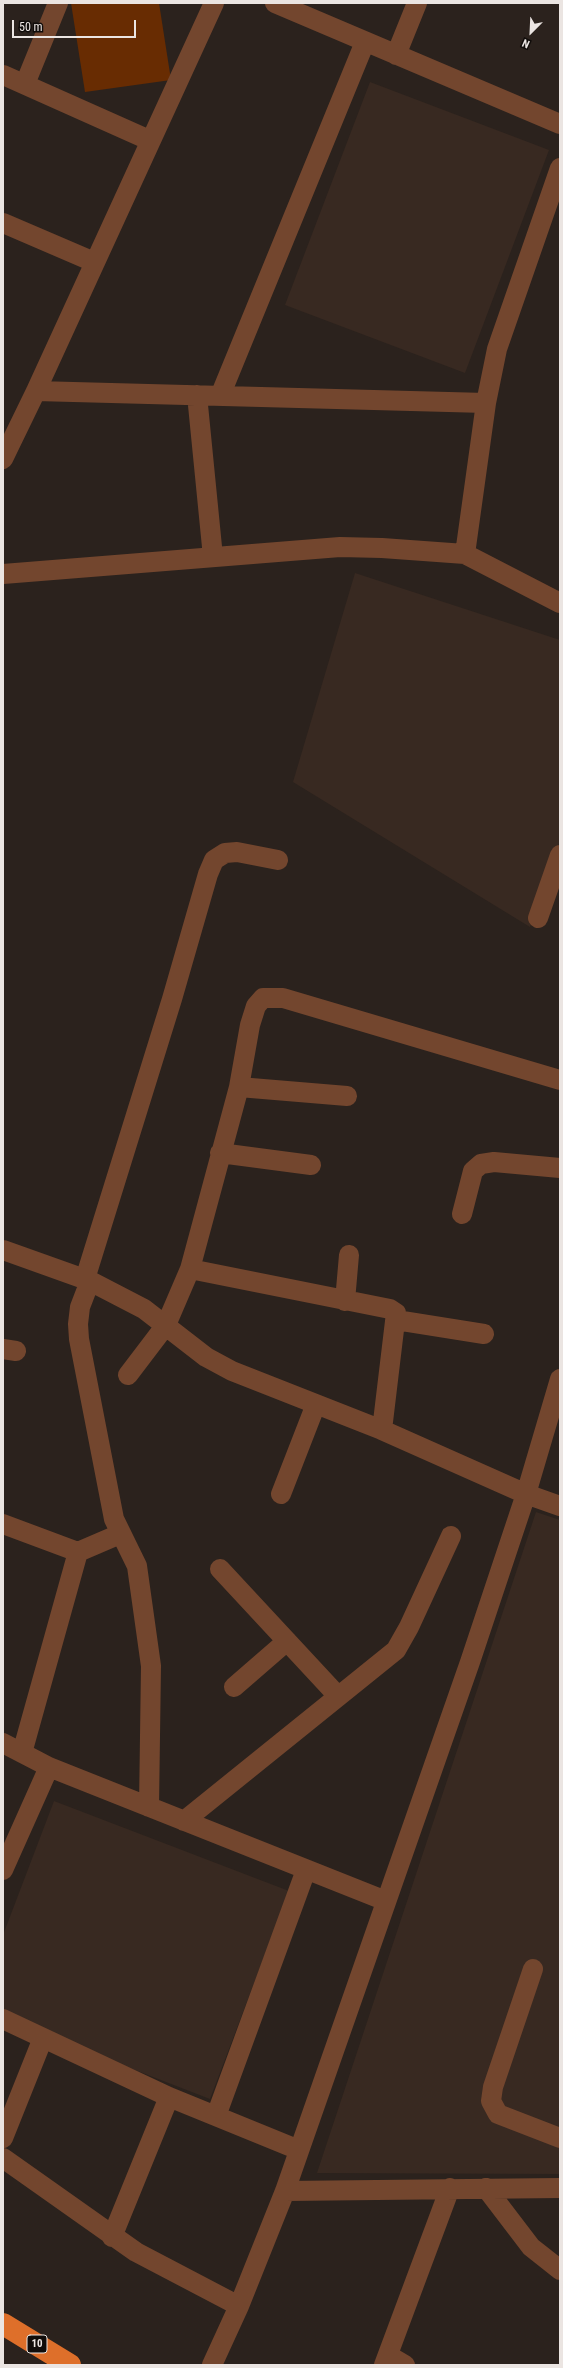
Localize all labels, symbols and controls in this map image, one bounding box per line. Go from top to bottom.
scale bar [14,12,138,38]
north arrow [511,12,551,52]
text: 50 m [19,20,43,34]
text: N [520,36,532,51]
road number: 10 [27,2335,47,2353]

